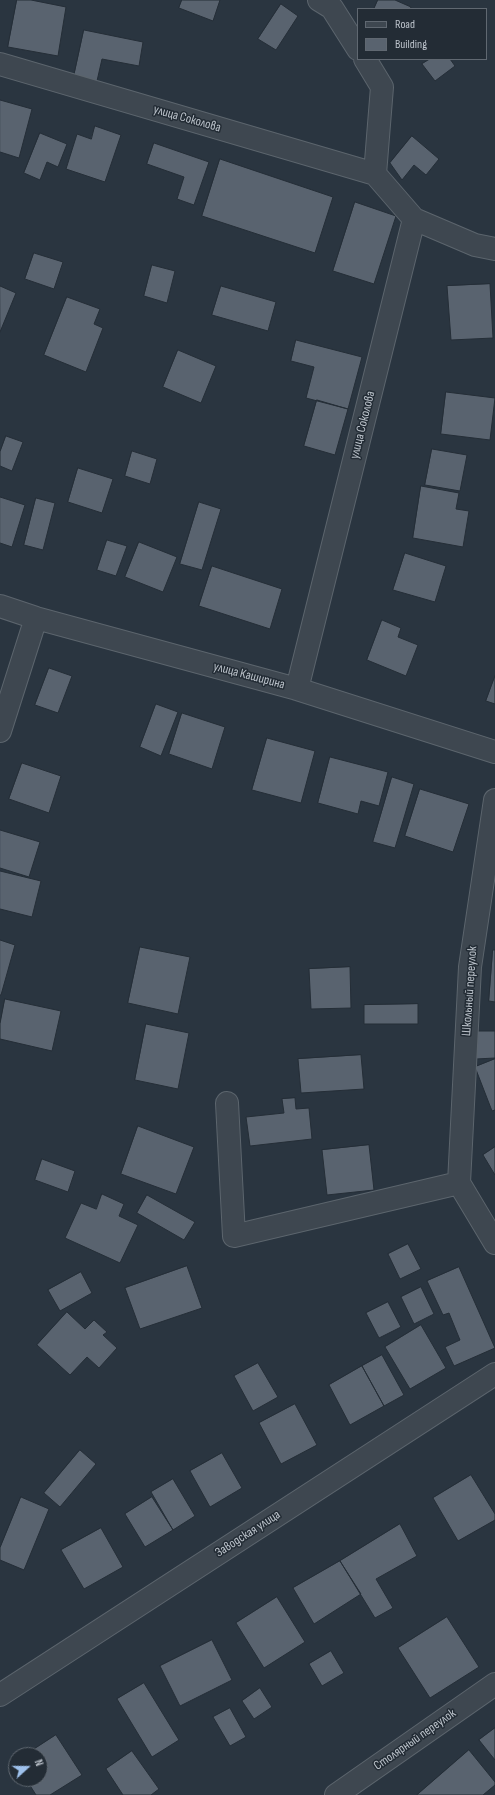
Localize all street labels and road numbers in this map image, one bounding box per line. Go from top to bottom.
street label: улица Соколова [151,102,223,136]
street label: улица Соколова [347,389,379,461]
street label: улица Каширина [212,659,286,693]
street label: Школьный переулок [459,945,481,1037]
street label: Заводская улица [213,1507,283,1561]
street label: Столярный переулок [371,1706,459,1774]

